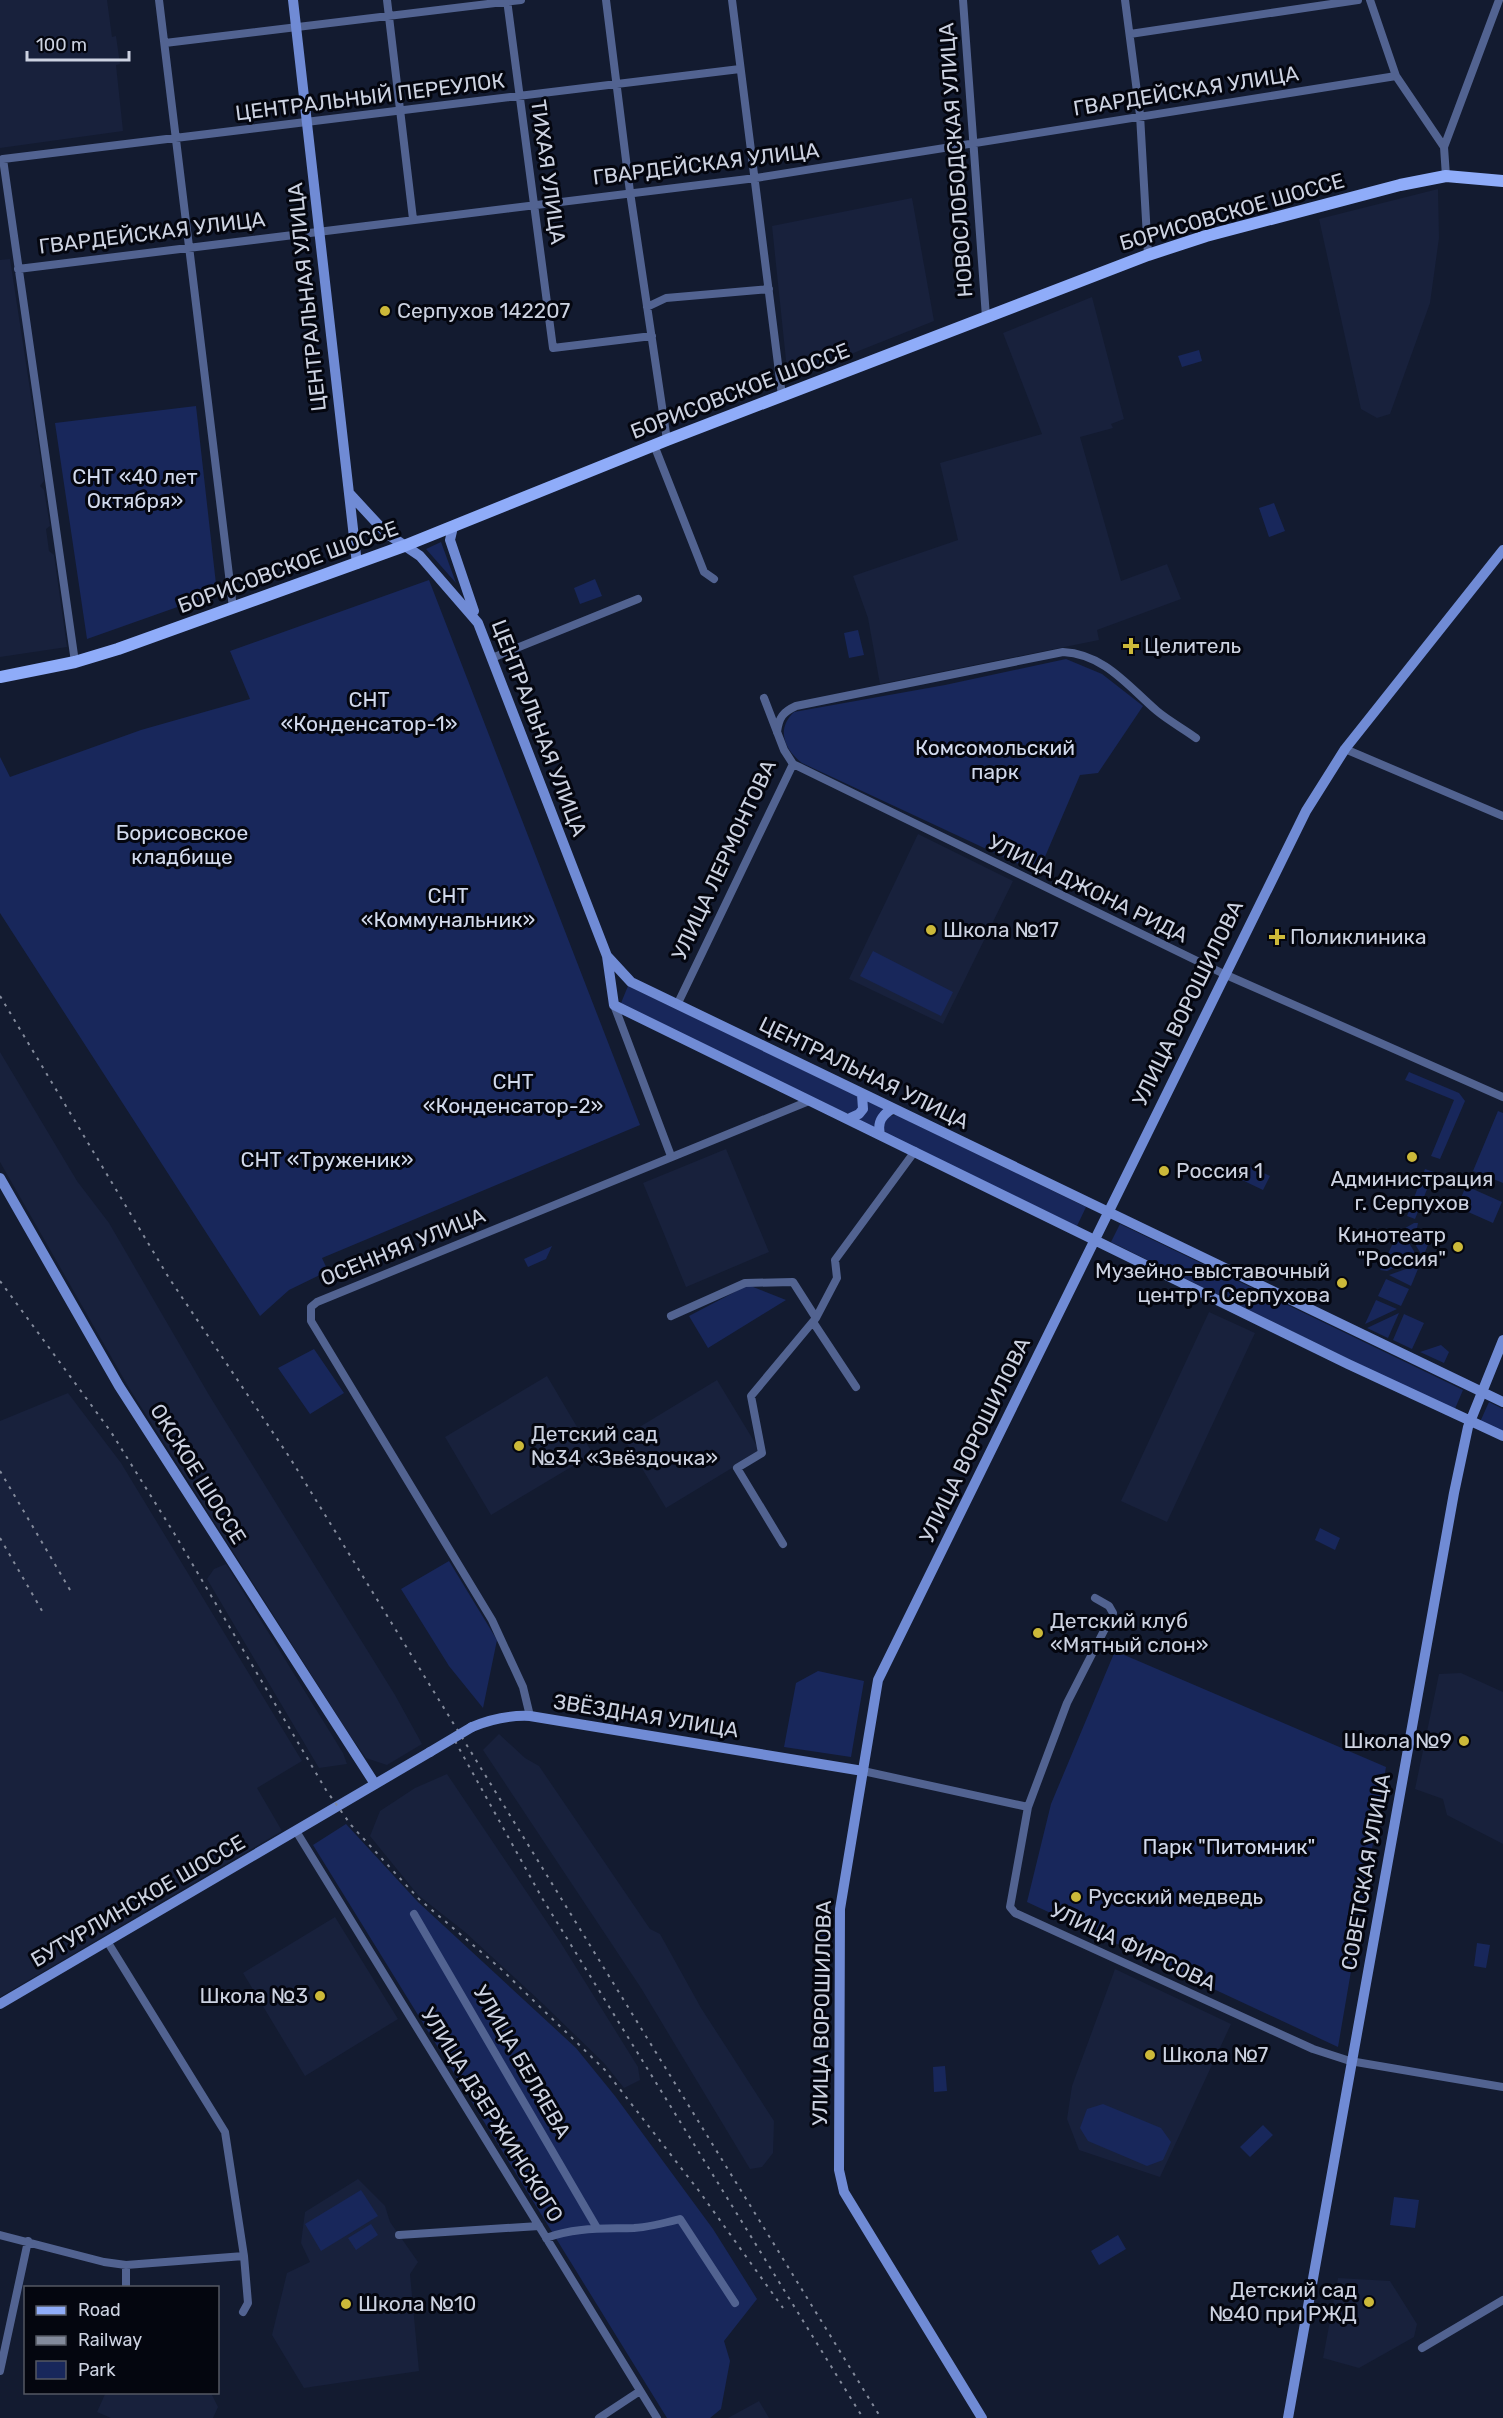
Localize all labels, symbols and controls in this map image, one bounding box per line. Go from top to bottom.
street label: НОВОСЛОБОДСКАЯ УЛИЦА [933,22,978,298]
scale bar [27,24,129,62]
text: 100 m [36,34,87,56]
street label: ГВАРДЕЙСКАЯ УЛИЦА [1071,60,1300,121]
street label: ЦЕНТРАЛЬНЫЙ ПЕРЕУЛОК [234,68,506,125]
street label: ТИХАЯ УЛИЦА [526,98,571,246]
street label: ГВАРДЕЙСКАЯ УЛИЦА [591,137,821,190]
street label: БОРИСОВСКОЕ ШОССЕ [1117,167,1347,256]
street label: ЦЕНТРАЛЬНАЯ УЛИЦА [282,181,331,413]
street label: ГВАРДЕЙСКАЯ УЛИЦА [37,206,267,259]
place label: Серпухов 142207 [397,298,571,323]
marker: Серпухов 142207 [378,304,392,318]
street label: БОРИСОВСКОЕ ШОССЕ [627,337,853,444]
park label: СНТ «40 лет Октября» [72,464,198,513]
street label: БОРИСОВСКОЕ ШОССЕ [174,515,401,618]
street label: ЦЕНТРАЛЬНАЯ УЛИЦА [487,616,592,840]
place label: Целитель [1144,633,1241,658]
marker: Целитель [1122,637,1140,655]
park label: СНТ «Конденсатор-1» [280,687,458,736]
park label: Комсомольский парк [915,735,1075,784]
street label: УЛИЦА ЛЕРМОНТОВА [666,756,781,964]
park label: Борисовское кладбище [116,820,248,869]
street label: УЛИЦА ДЖОНА РИДА [984,829,1192,948]
park label: СНТ «Коммунальник» [361,883,535,932]
street label: УЛИЦА ВОРОШИЛОВА [1127,896,1248,1110]
place label: Школа №17 [943,917,1059,942]
marker: Школа №17 [924,923,938,937]
place label: Поликлиника [1290,924,1426,949]
marker: Поликлиника [1268,928,1286,946]
street label: ЦЕНТРАЛЬНАЯ УЛИЦА [755,1011,973,1134]
park label: СНТ «Конденсатор-2» [423,1069,603,1118]
park label: СНТ «Труженик» [241,1147,413,1172]
marker: Администрация г. Серпухов [1405,1150,1419,1164]
place label: Россия 1 [1176,1158,1263,1183]
marker: Россия 1 [1157,1164,1171,1178]
place label: Администрация г. Серпухов [1330,1166,1494,1215]
street label: ОСЕННЯЯ УЛИЦА [317,1202,489,1291]
place label: Кинотеатр "Россия" [1338,1222,1446,1271]
marker: Кинотеатр "Россия" [1451,1240,1465,1254]
place label: Музейно-выставочный центр г. Серпухова [1095,1258,1330,1307]
marker: Музейно-выставочный центр г. Серпухова [1335,1276,1349,1290]
street label: УЛИЦА ВОРОШИЛОВА [914,1333,1035,1547]
street label: ОКСКОЕ ШОССЕ [145,1399,252,1548]
place label: Детский сад №34 «Звёздочка» [531,1421,718,1470]
marker: Детский сад №34 «Звёздочка» [512,1439,526,1453]
place label: Детский клуб «Мятный слон» [1050,1608,1209,1657]
marker: Детский клуб «Мятный слон» [1031,1626,1045,1640]
street label: ЗВЁЗДНАЯ УЛИЦА [552,1689,741,1743]
place label: Школа №9 [1344,1728,1452,1753]
marker: Школа №9 [1457,1734,1471,1748]
street label: СОВЕТСКАЯ УЛИЦА [1336,1772,1395,1972]
street label: БУТУРЛИНСКОЕ ШОССЕ [26,1829,249,1972]
park label: Парк "Питомник" [1143,1834,1315,1859]
place label: Русский медведь [1088,1884,1263,1909]
marker: Русский медведь [1069,1890,1083,1904]
street label: УЛИЦА ФИРСОВА [1046,1897,1220,1996]
street label: УЛИЦА ВОРОШИЛОВА [807,1900,836,2126]
street label: УЛИЦА БЕЛЯЕВА [469,1981,576,2143]
place label: Школа №3 [199,1983,308,2008]
marker: Школа №3 [313,1989,327,2003]
street label: УЛИЦА ДЗЕРЖИНСКОГО [416,2003,569,2227]
place label: Школа №7 [1162,2042,1269,2067]
marker: Школа №7 [1143,2048,1157,2062]
place label: Детский сад №40 при РЖД [1209,2277,1357,2326]
legend [24,2286,219,2394]
place label: Школа №10 [358,2291,476,2316]
marker: Детский сад №40 при РЖД [1362,2295,1376,2309]
marker: Школа №10 [339,2297,353,2311]
text: Road [78,2299,121,2321]
text: Railway [78,2329,142,2351]
text: Park [78,2359,116,2381]

